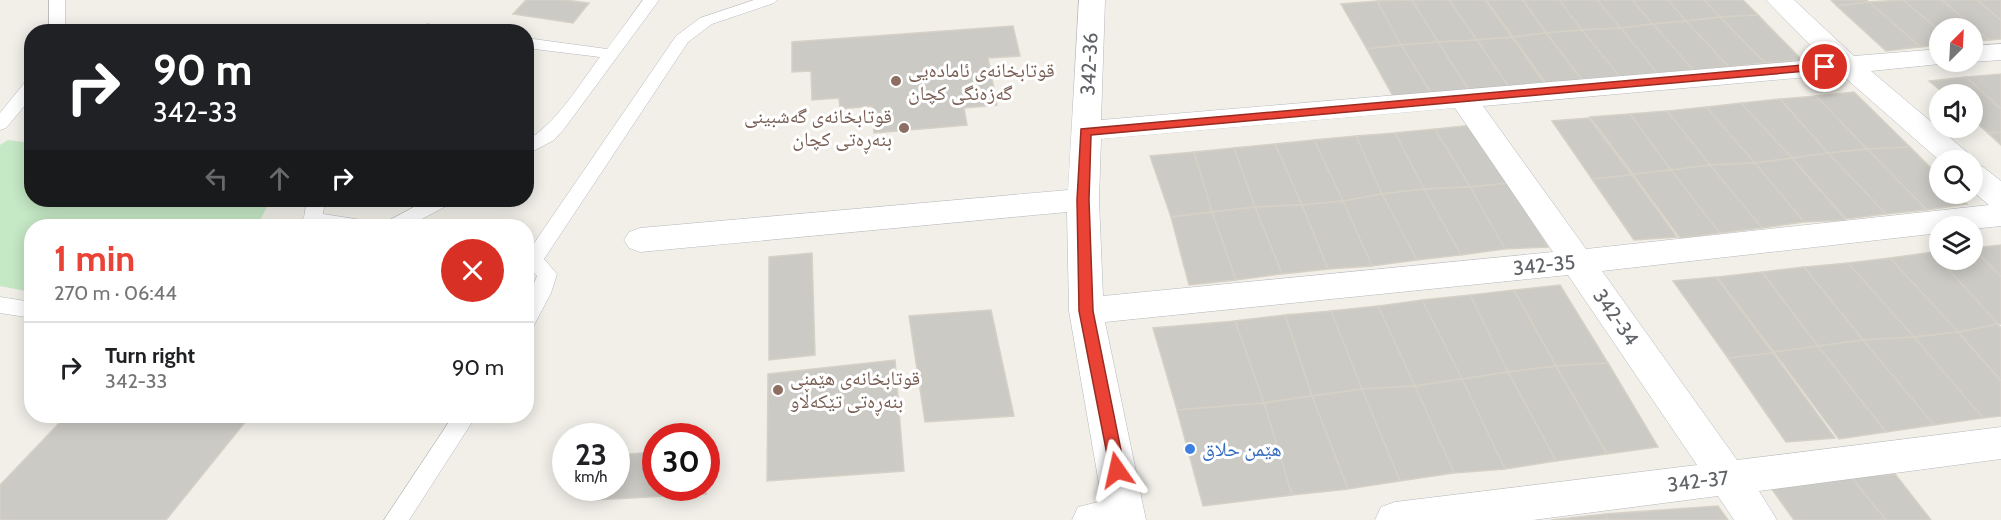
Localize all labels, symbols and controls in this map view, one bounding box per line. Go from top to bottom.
north arrow [1929,18,1983,72]
map controls [1929,18,1983,270]
street label: 342-36 [1075,32,1103,96]
pin [1799,41,1850,92]
text: 90 m [153,44,252,96]
icon: right [54,48,132,126]
icon: arrive [1808,50,1841,83]
place label: قوتابخانەی ئامادەیی گەزەنگی کچان [908,58,1055,105]
marker: قوتابخانەی ئامادەیی گەزەنگی کچان [889,74,903,88]
button: sound [1929,84,1983,138]
text: 342-33 [153,96,237,129]
place label: قوتابخانەی گەشبینی بنەڕەتی کچان [744,104,892,155]
marker: قوتابخانەی گەشبینی بنەڕەتی کچان [897,121,911,135]
button: search [1929,150,1983,204]
icon: left [200,162,233,195]
icon: ahead [263,162,296,195]
icon: right [326,162,359,195]
button: layers [1929,216,1983,270]
text: 1 min [54,236,135,280]
button: close [441,239,504,302]
street label: 342-35 [1512,250,1576,280]
text: 270 m · 06:44 [54,281,177,305]
street label: 342-34 [1588,284,1644,350]
text: Turn right [105,342,195,369]
icon: right [54,351,87,384]
text: 90 m [452,354,504,381]
place label: قوتابخانەی هێمنی بنەڕەتی تێکەڵاو [790,366,920,417]
text: 342-33 [105,369,167,393]
marker: قوتابخانەی هێمنی بنەڕەتی تێکەڵاو [771,383,785,397]
speed limit sign: 30 [642,423,720,501]
text: 23 [575,436,607,473]
place label: هێمن حلاق [1202,437,1282,461]
position arrow [1085,438,1149,502]
marker: هێمن حلاق [1183,442,1197,456]
street label: 342-37 [1666,465,1730,497]
text: km/h [575,468,607,486]

